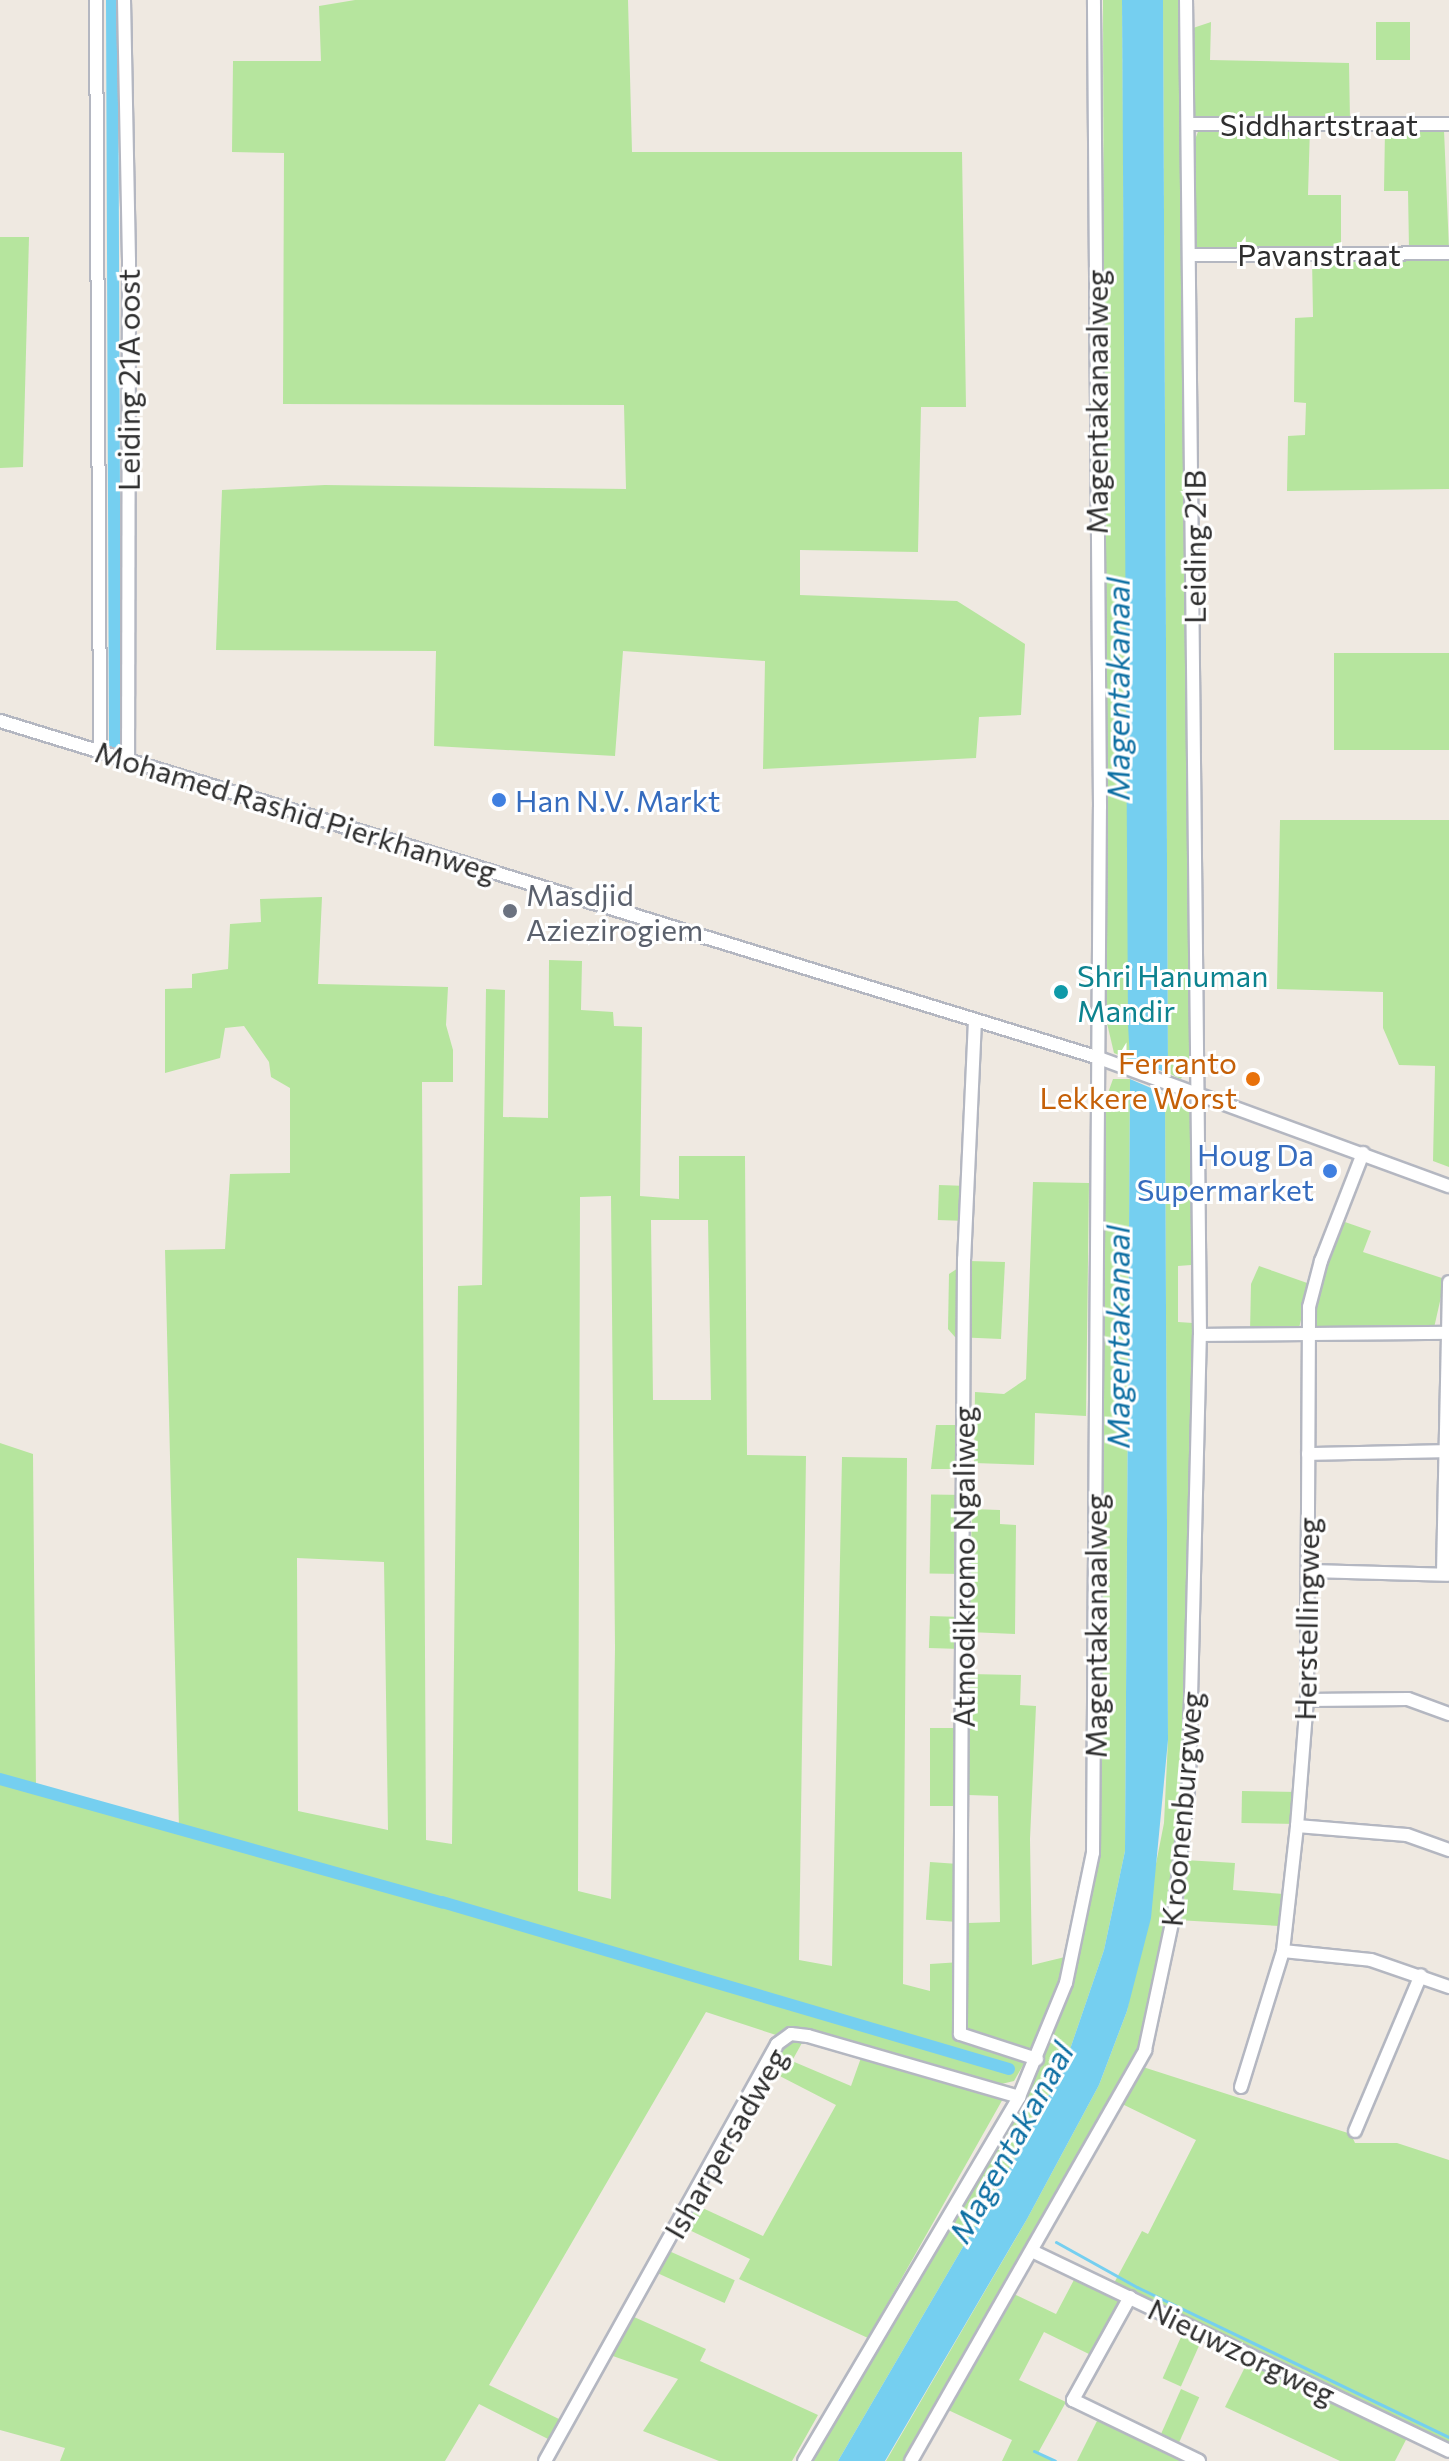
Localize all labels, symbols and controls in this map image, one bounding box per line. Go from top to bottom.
street label: Siddhartstraat [1220,106,1418,142]
street label: Pavanstraat [1237,236,1401,272]
street label: Leiding 21A oost [110,269,146,491]
street label: Magentakanaalweg [1078,270,1114,534]
street label: Leiding 21B [1176,470,1212,624]
water label: Magentakanaal [1098,577,1136,801]
street label: Mohamed Rashid Pierkhanweg [91,733,501,889]
place label: Han N.V. Markt [515,782,720,818]
marker: Han N.V. Markt [490,791,508,809]
place label: Masdjid Aziezirogiem [526,876,703,946]
marker: Masdjid Aziezirogiem [501,902,519,920]
place label: Shri Hanuman Mandir [1077,957,1268,1028]
marker: Shri Hanuman Mandir [1052,983,1070,1001]
place label: Ferranto Lekkere Worst [1040,1044,1237,1114]
marker: Ferranto Lekkere Worst [1244,1070,1262,1088]
place label: Houg Da Supermarket [1137,1136,1314,1206]
marker: Houg Da Supermarket [1321,1162,1339,1180]
water label: Magentakanaal [1098,1225,1136,1449]
street label: Atmodikromo Ngaliweg [945,1406,981,1728]
street label: Magentakanaalweg [1077,1494,1113,1758]
street label: Herstellingweg [1286,1517,1326,1721]
street label: Kroonenburgweg [1153,1690,1209,1928]
water label: Magentakanaal [939,2035,1081,2249]
street label: Isharpersadweg [656,2041,794,2245]
street label: Nieuwzorgweg [1143,2290,1341,2412]

